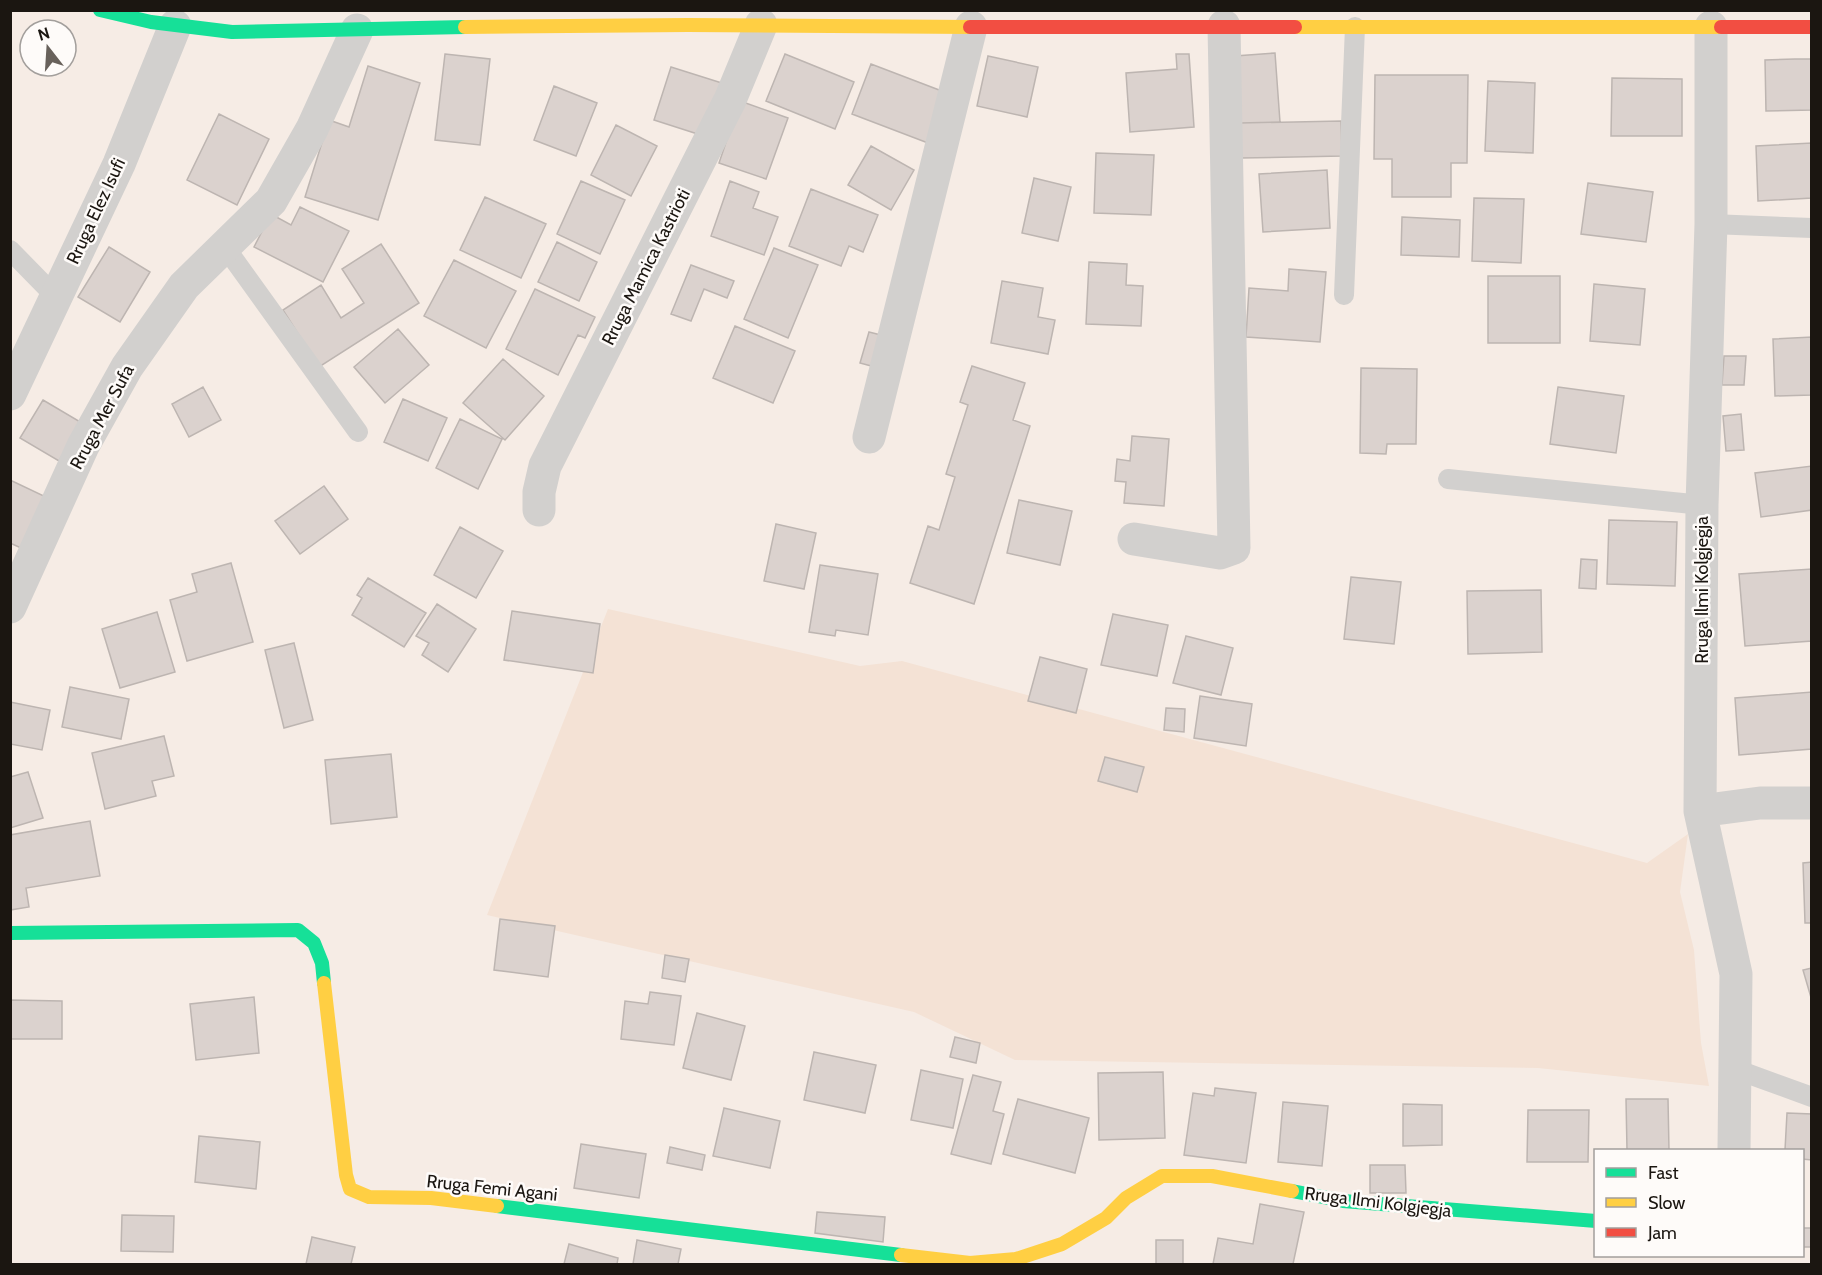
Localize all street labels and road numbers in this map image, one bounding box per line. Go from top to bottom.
street label: Rruga Elez Isufi [62,154,130,268]
street label: Rruga Mamica Kastrioti [597,185,695,349]
street label: Rruga Mer Sufa [65,361,139,473]
street label: Rruga Ilmi Kolgjegja [1691,516,1713,664]
street label: Rruga Femi Agani [426,1170,558,1206]
street label: Rruga Ilmi Kolgjegja [1303,1182,1453,1222]

